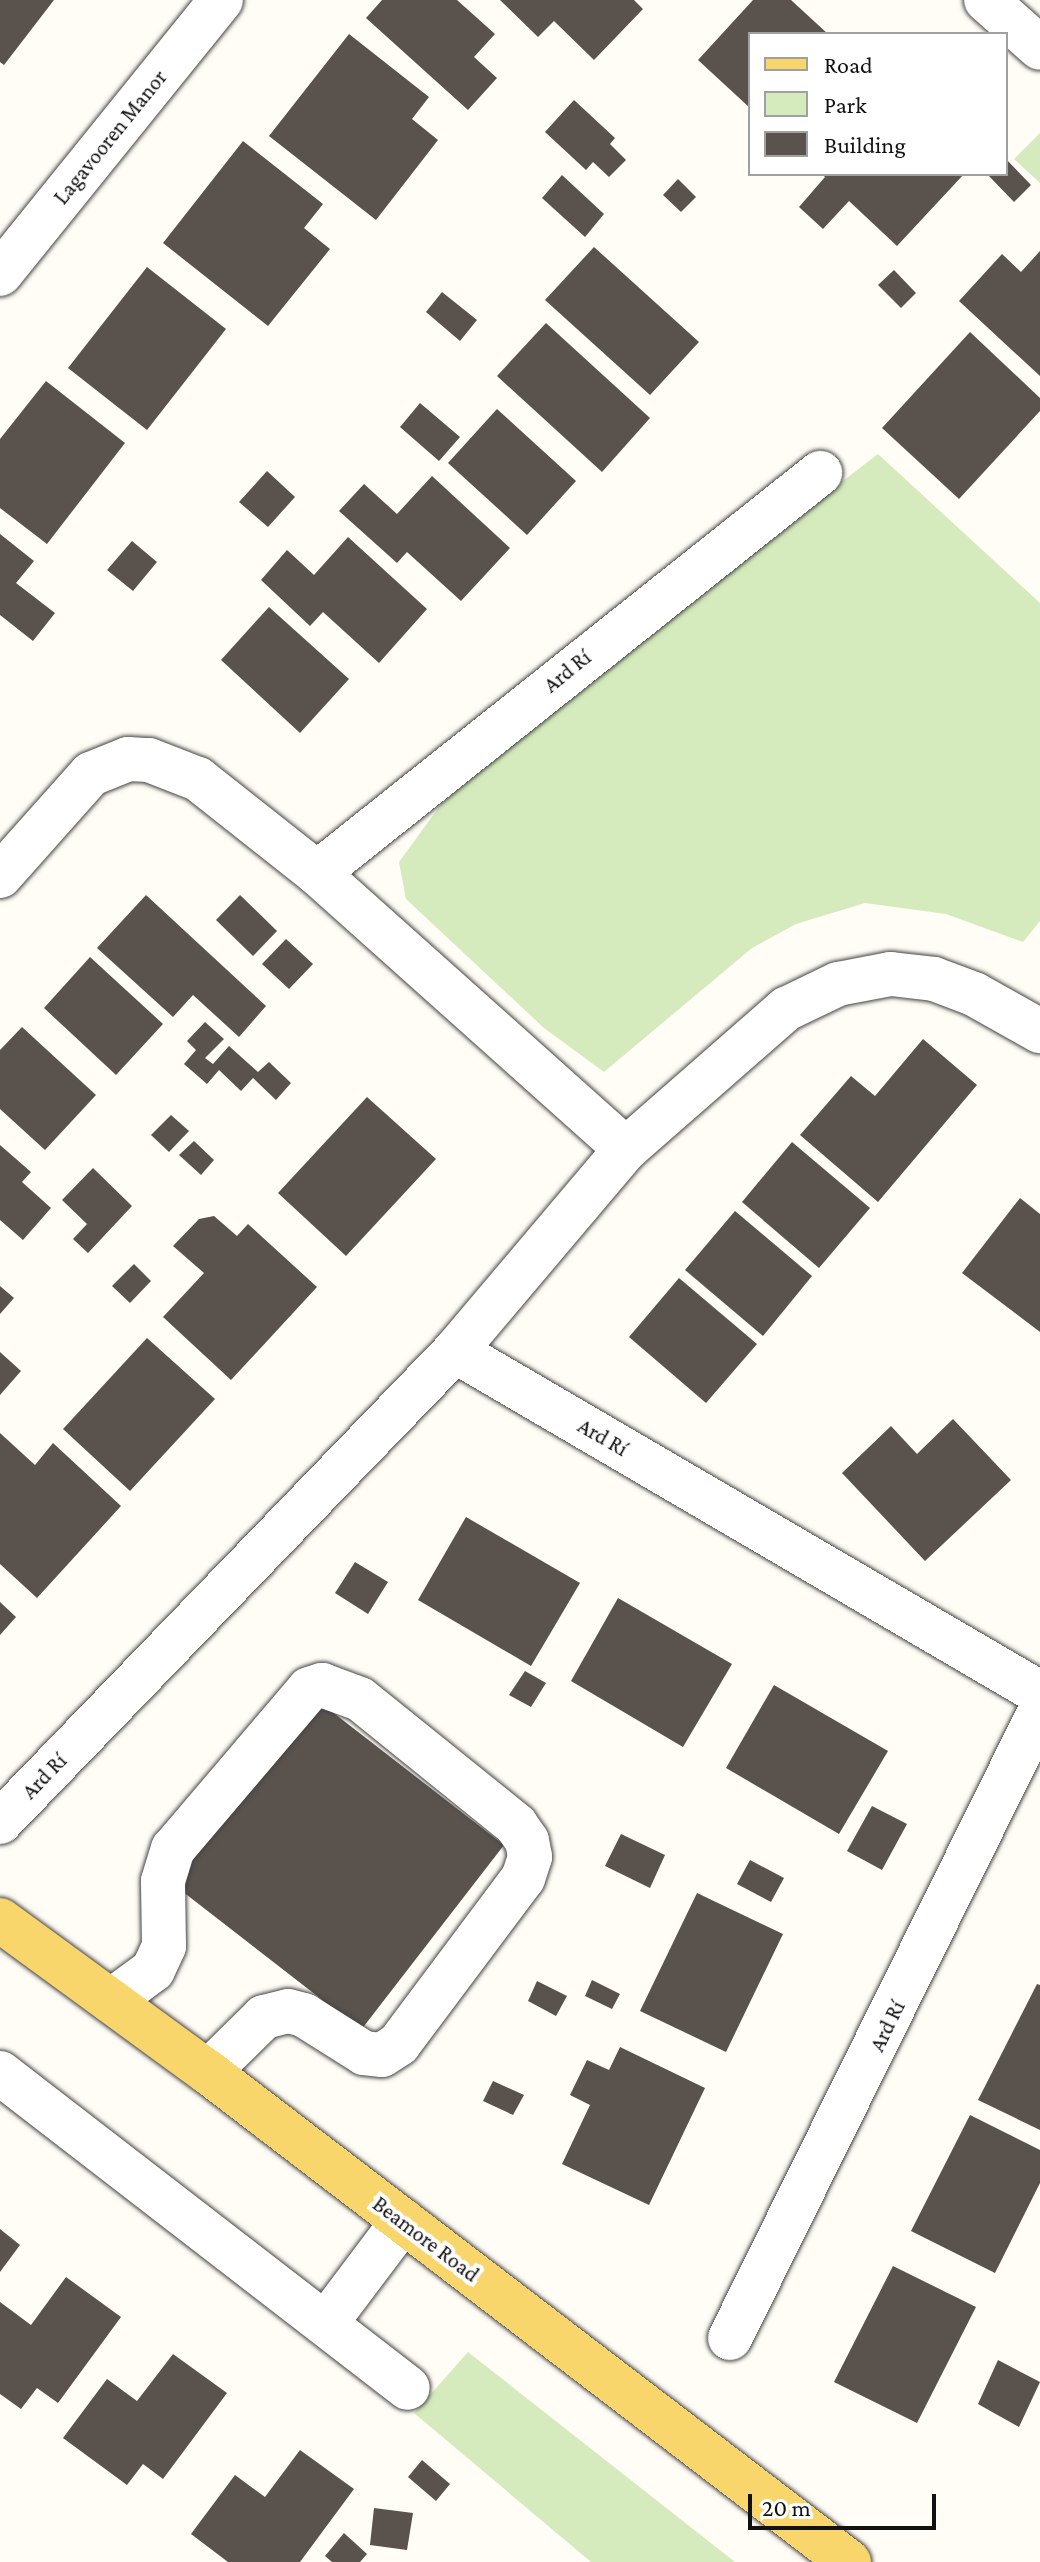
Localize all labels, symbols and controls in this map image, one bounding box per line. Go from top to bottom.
legend [748,32,1008,176]
text: Road [824,51,873,78]
street label: Lagavooren Manor [48,64,172,210]
text: Park [824,91,867,118]
text: Building [824,131,906,158]
street label: Ard Rí [538,644,596,698]
street label: Ard Rí [573,1412,633,1462]
street label: Ard Rí [16,1748,72,1804]
street label: Ard Rí [863,1996,911,2056]
street label: Beamore Road [368,2190,484,2288]
scale bar [752,2478,940,2528]
text: 20 m [762,2494,811,2521]

